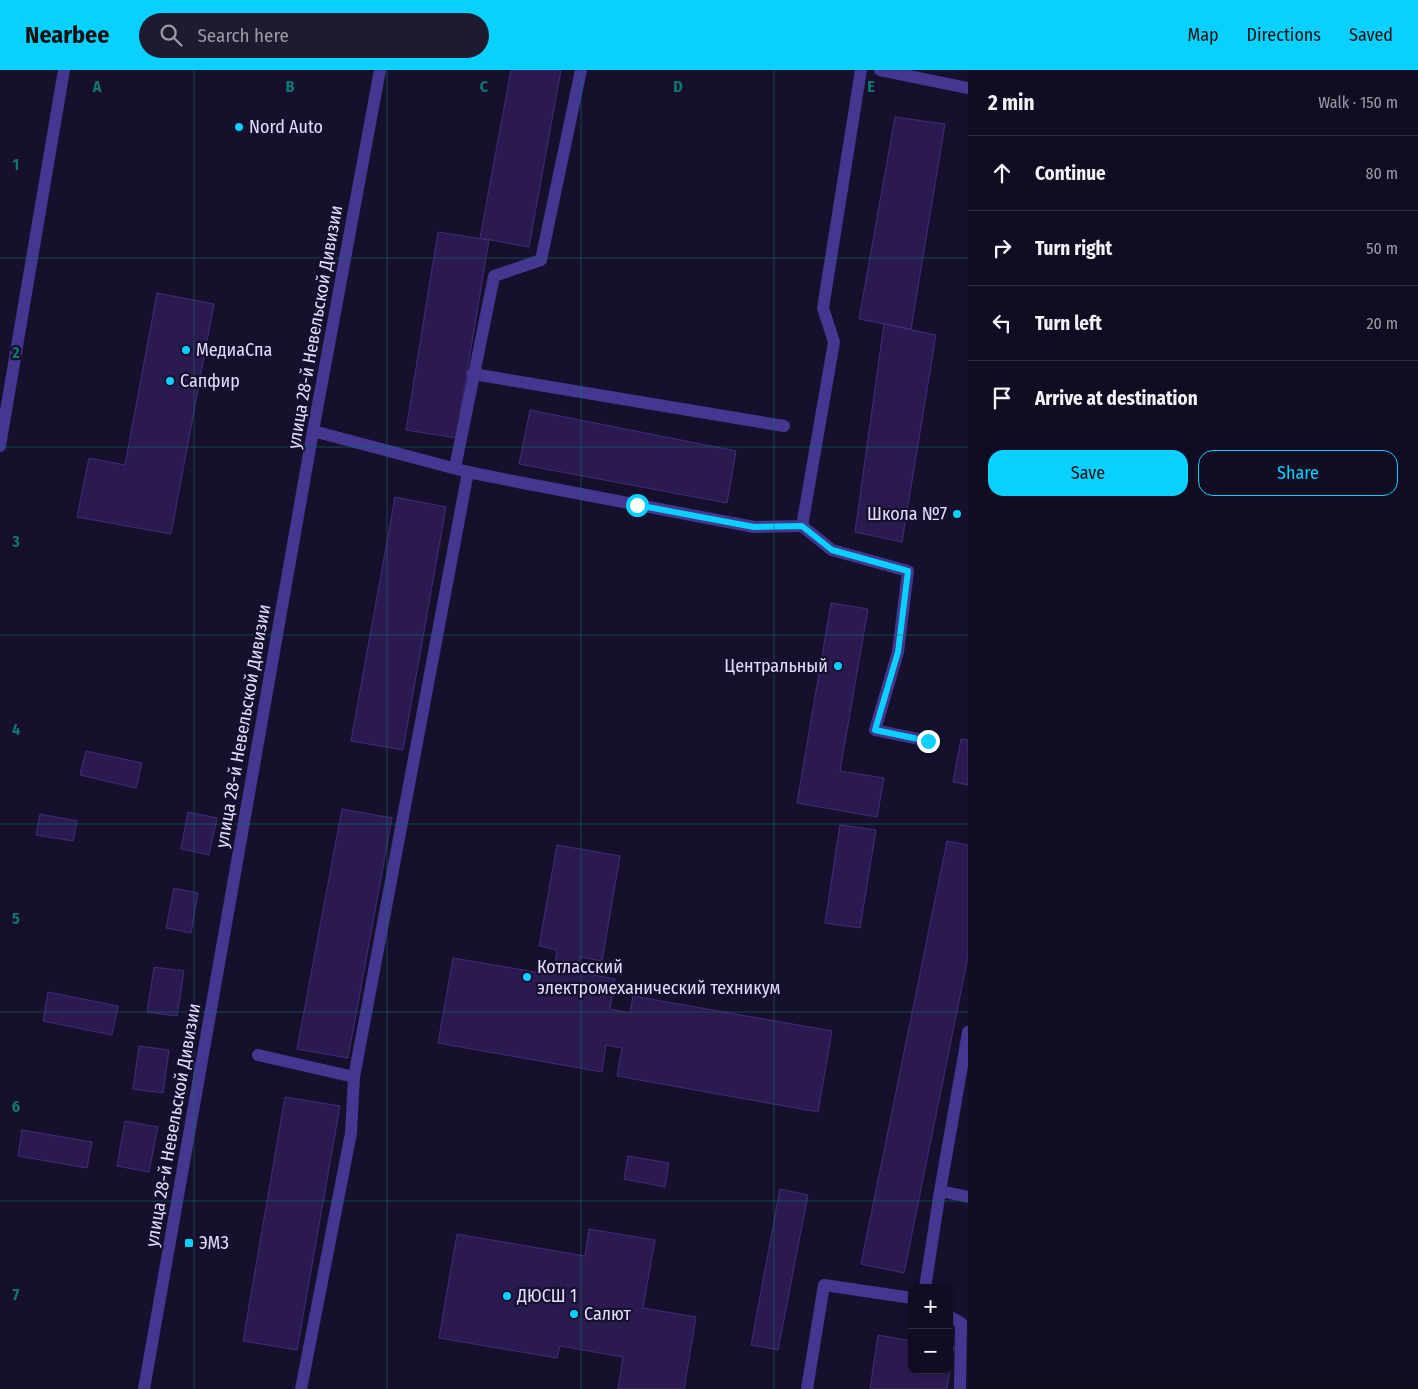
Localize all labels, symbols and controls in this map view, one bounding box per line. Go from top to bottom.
search box [139,13,489,58]
text: Nearbee [25,21,109,49]
icon: search [157,21,185,49]
text: Search here [197,24,289,47]
text: Map [1187,24,1219,46]
text: Directions [1247,24,1321,46]
text: Saved [1349,24,1393,46]
text: A [92,77,102,96]
text: B [286,77,295,96]
text: C [480,77,489,96]
text: D [673,77,683,96]
text: E [867,77,875,96]
text: 2 min [988,90,1035,116]
text: Walk · 150 m [1318,93,1398,112]
place label: Nord Auto [249,116,323,138]
marker: Nord Auto [233,121,245,133]
text: 1 [13,155,19,174]
icon: ahead [988,159,1016,187]
text: Continue [1035,162,1106,185]
text: 80 m [1366,164,1398,183]
street label: улица 28-й Невельской Дивизии [283,203,347,451]
icon: right [988,234,1016,262]
text: Turn right [1035,237,1112,260]
text: 50 m [1366,239,1398,258]
icon: left [988,309,1016,337]
text: Turn left [1035,312,1102,335]
text: 20 m [1367,314,1398,333]
place label: МедиаСпа [196,339,272,361]
text: 2 [11,343,20,362]
marker: МедиаСпа [180,344,192,356]
place label: Сапфир [180,370,240,392]
marker: Сапфир [164,375,176,387]
icon: arrive [988,384,1016,412]
text: Arrive at destination [1035,387,1198,410]
button: Save [988,450,1188,496]
button: Share [1198,450,1398,496]
route start [626,494,649,517]
place label: Школа №7 [867,503,947,525]
marker: Школа №7 [951,508,963,520]
text: 3 [11,532,20,551]
street label: улица 28-й Невельской Дивизии [211,602,275,850]
place label: Центральный [724,655,828,677]
marker: Центральный [832,660,844,672]
text: 4 [12,720,20,739]
route end [917,730,940,753]
text: 5 [12,909,20,928]
place label: Котласский электромеханический техникум [537,956,781,999]
marker: Котласский электромеханический техникум [521,971,533,983]
street label: улица 28-й Невельской Дивизии [141,1001,205,1249]
text: 6 [12,1097,20,1116]
place label: ЭМЗ [199,1232,229,1254]
marker: ЭМЗ [183,1237,195,1249]
map controls [908,1284,953,1374]
button: + [908,1284,953,1329]
text: 7 [13,1285,20,1304]
place label: ДЮСШ 1 [516,1285,577,1307]
marker: ДЮСШ 1 [501,1290,513,1302]
place label: Салют [584,1303,631,1325]
marker: Салют [568,1308,580,1320]
button: − [908,1329,953,1374]

